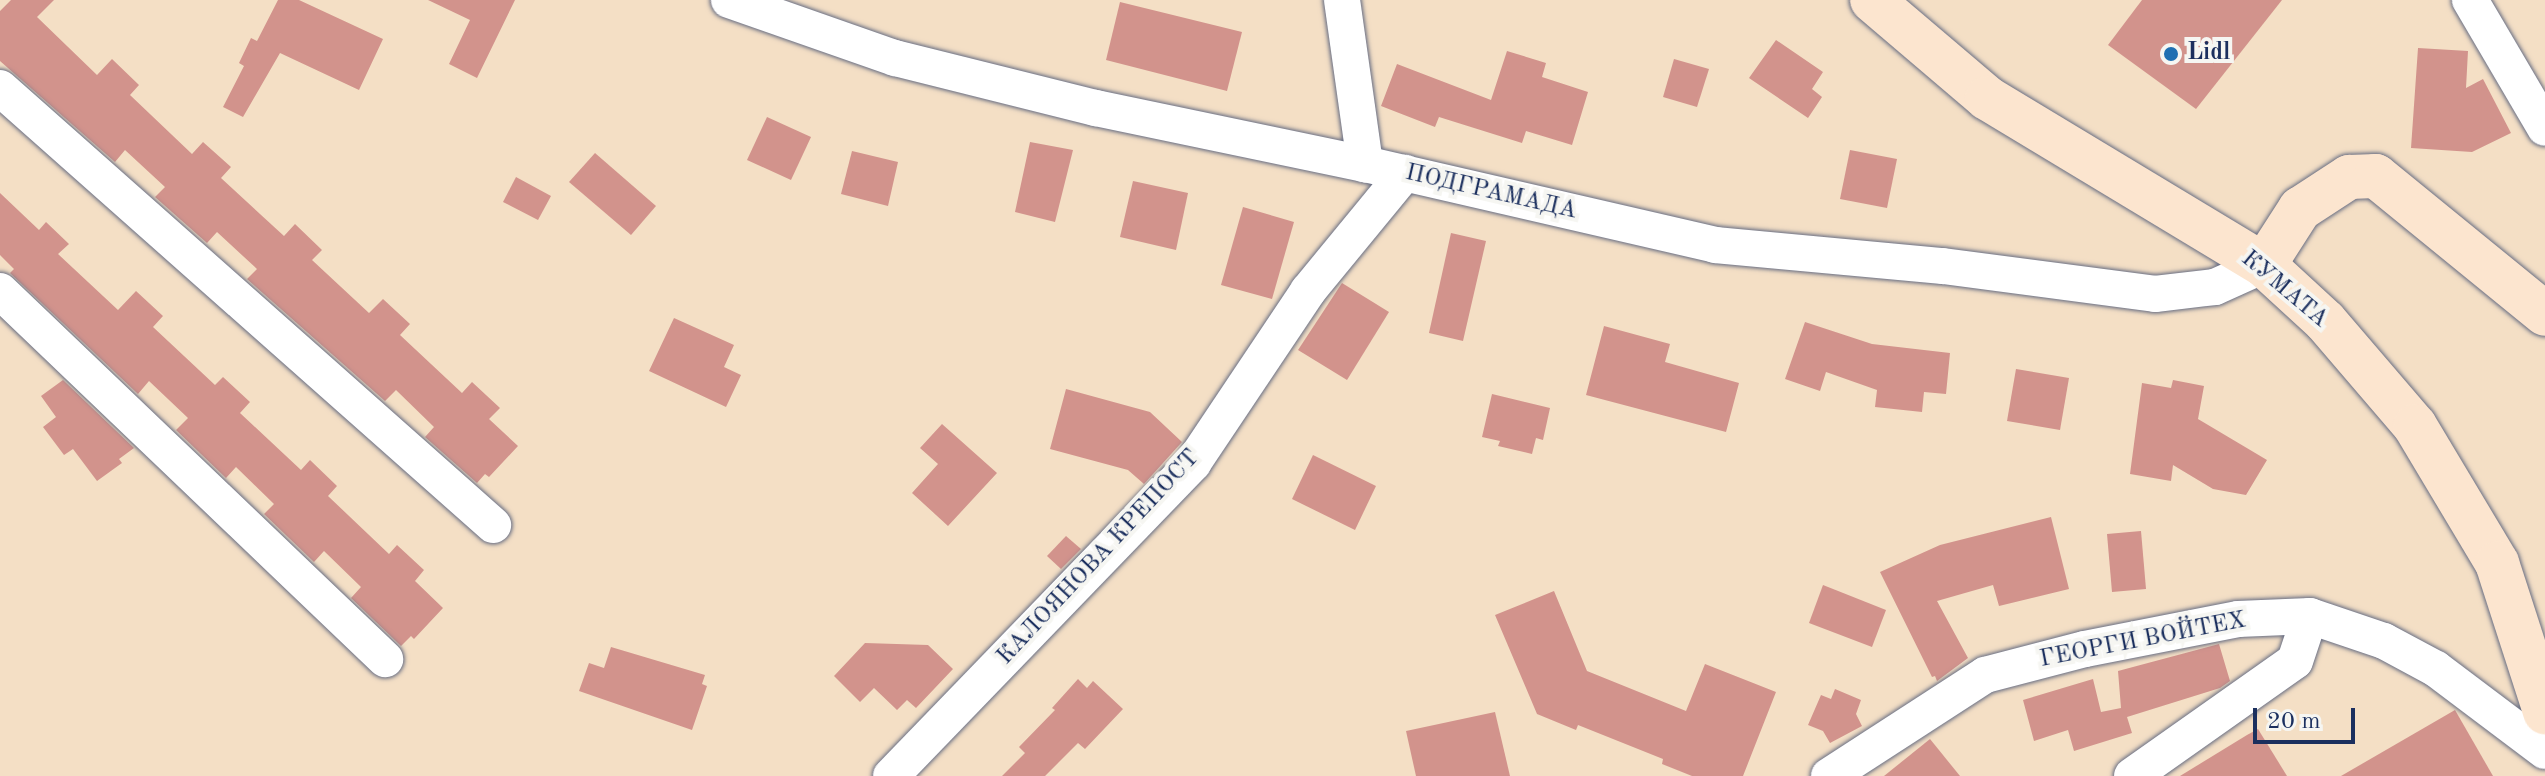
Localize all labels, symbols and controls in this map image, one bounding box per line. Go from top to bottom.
place label: Lidl [2187,40,2230,68]
marker: Lidl [2162,45,2180,63]
street label: ПОДГРАМАДА [1402,159,1580,227]
street label: КУМАТА [2234,245,2334,335]
street label: КАЛОЯНОВА КРЕПОСТ [992,444,1206,672]
street label: ГЕОРГИ ВОЙТЕХ [2037,607,2249,675]
scale bar [2257,692,2359,742]
text: 20 m [2267,710,2321,734]

